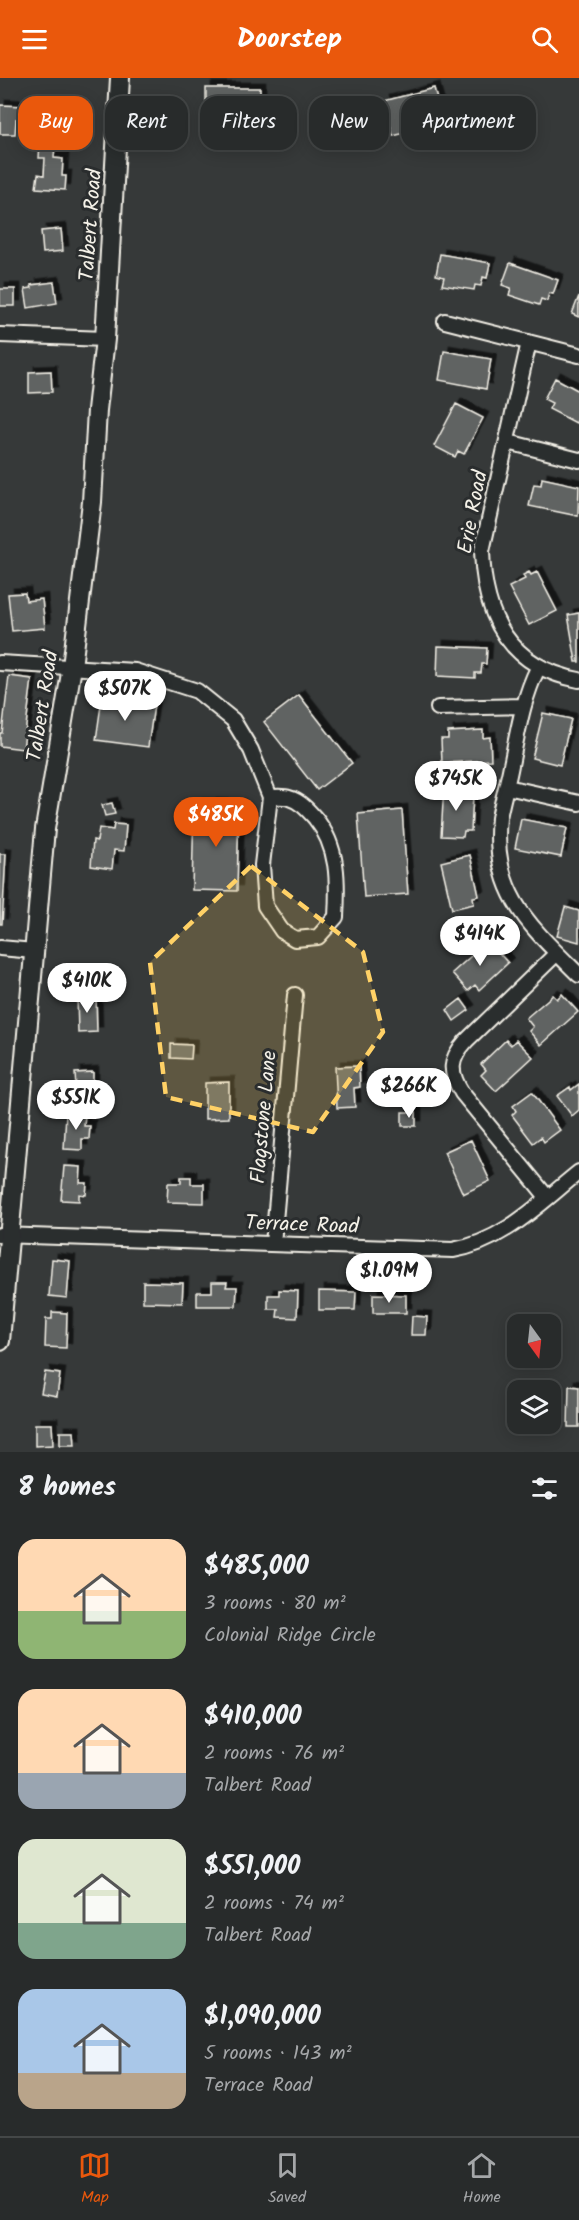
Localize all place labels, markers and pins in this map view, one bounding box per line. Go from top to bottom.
pin: $507K [83,671,167,722]
pin: $745K [414,761,498,812]
pin: $485K [174,797,258,848]
pin: $414K [438,916,522,967]
pin: $410K [45,963,129,1014]
pin: $266K [367,1068,451,1119]
pin: $551K [34,1080,118,1131]
pin: $1.09M [340,1253,438,1304]

